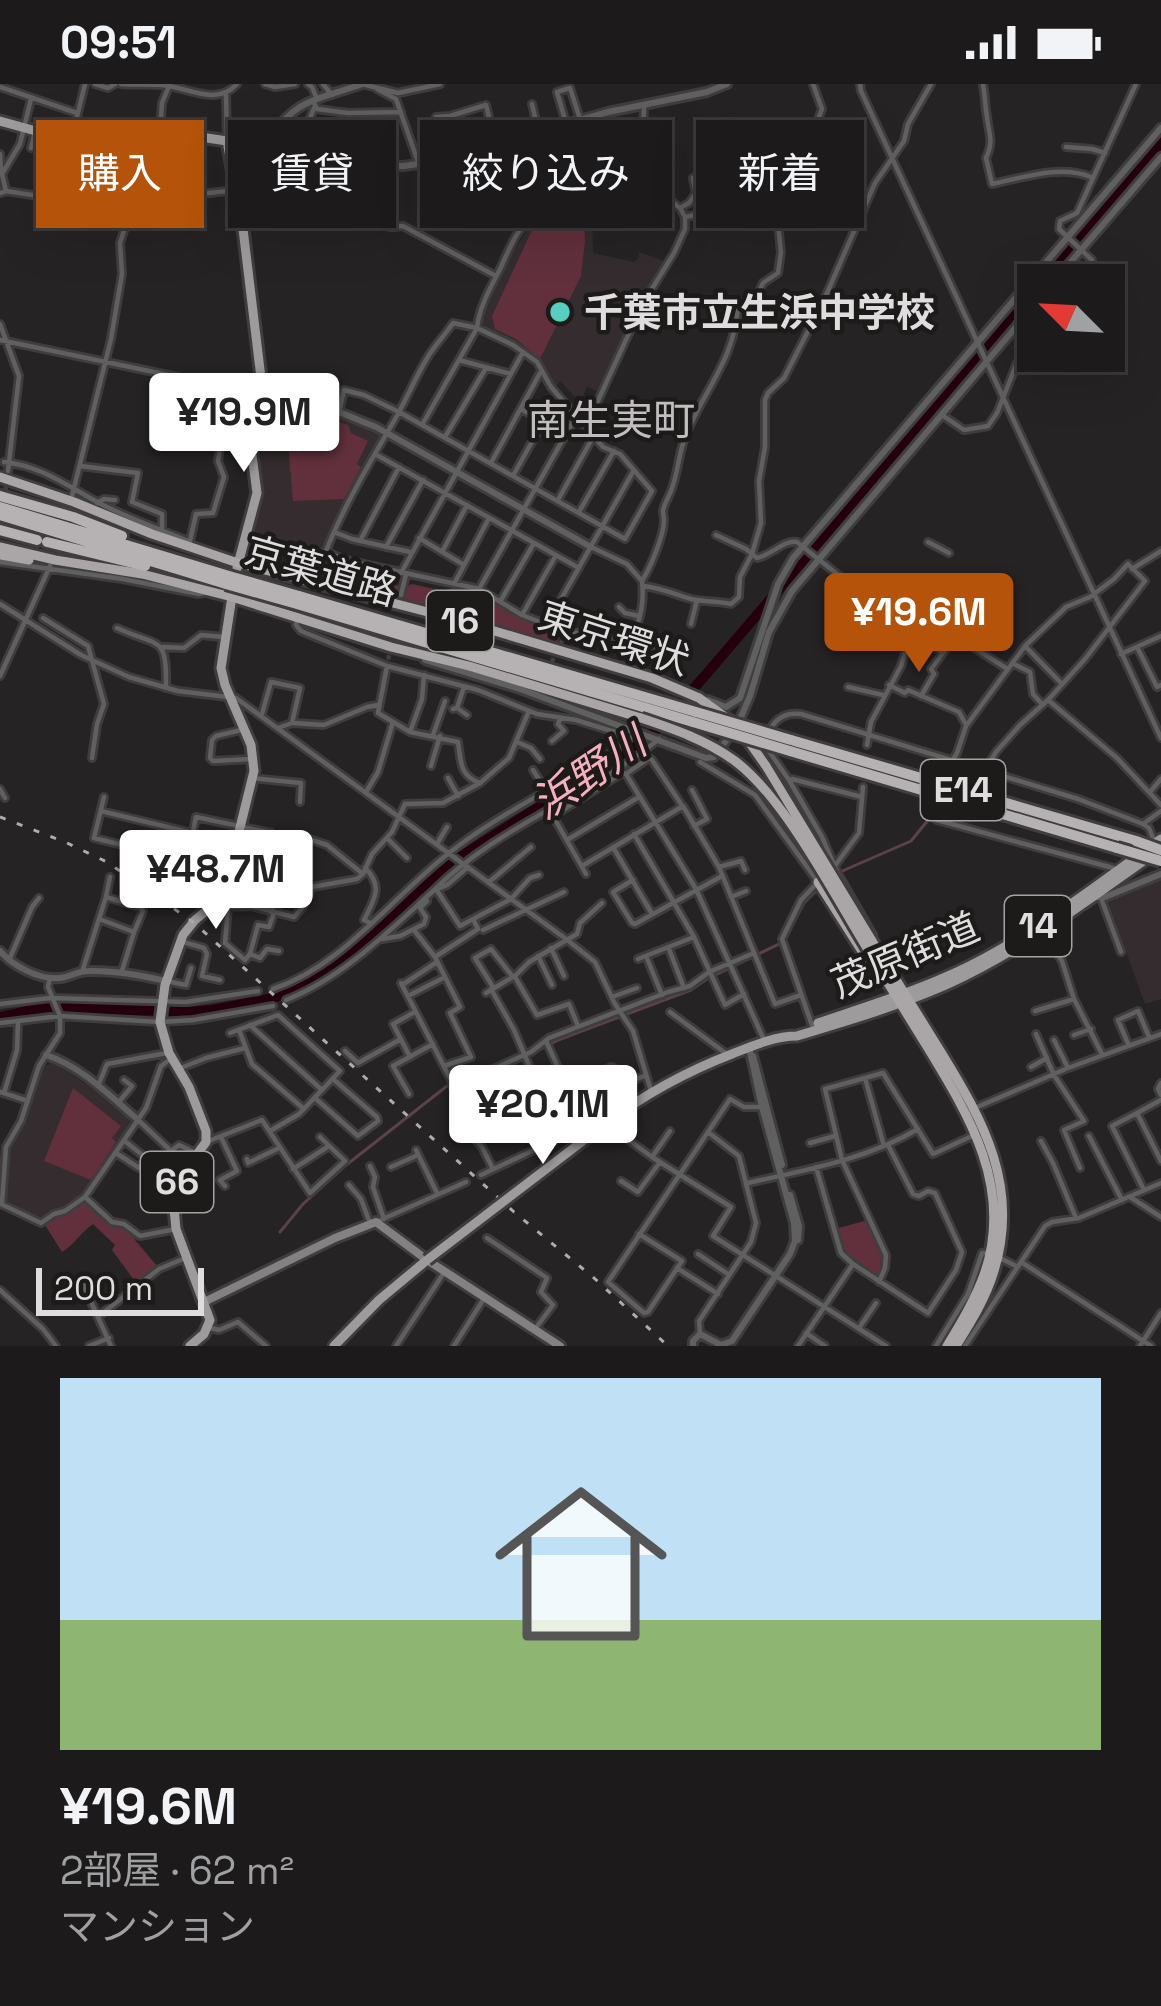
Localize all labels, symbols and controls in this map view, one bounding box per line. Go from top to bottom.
text: 09:51 [60,14,177,71]
chip: 購入 [36,120,204,228]
chip: 賃貸 [228,120,396,228]
chip: 絞り込み [420,120,672,228]
chip: 新着 [696,120,864,228]
north arrow [1017,264,1125,372]
map controls [1017,264,1125,372]
place label: 千葉市立生浜中学校 [584,288,935,337]
marker: 千葉市立生浜中学校 [547,299,573,325]
pin: ¥19.9M [146,373,342,475]
text: ¥19.9M [176,387,312,436]
district label: 南生実町 [527,394,695,447]
street label: 京葉道路 [239,526,403,616]
pin: ¥19.6M [821,573,1017,675]
text: ¥19.6M [851,587,987,636]
road number: 16 [427,591,493,651]
street label: 東京環状 [532,591,696,685]
water label: 浜野川 [522,714,659,830]
road number: E14 [921,760,1005,820]
pin: ¥48.7M [118,830,314,932]
text: ¥48.7M [147,844,285,893]
road number: 14 [1005,896,1071,956]
street label: 茂原街道 [824,902,986,1008]
pin: ¥20.1M [445,1065,641,1167]
text: ¥20.1M [476,1079,610,1128]
road number: 66 [141,1152,213,1212]
scale bar [36,1262,204,1315]
text: 200 m [54,1268,153,1310]
icon: home [473,1456,689,1672]
text: ¥19.6M [60,1774,237,1839]
text: 2部屋 · 62 m² [60,1846,294,1895]
text: マンション [60,1902,255,1951]

